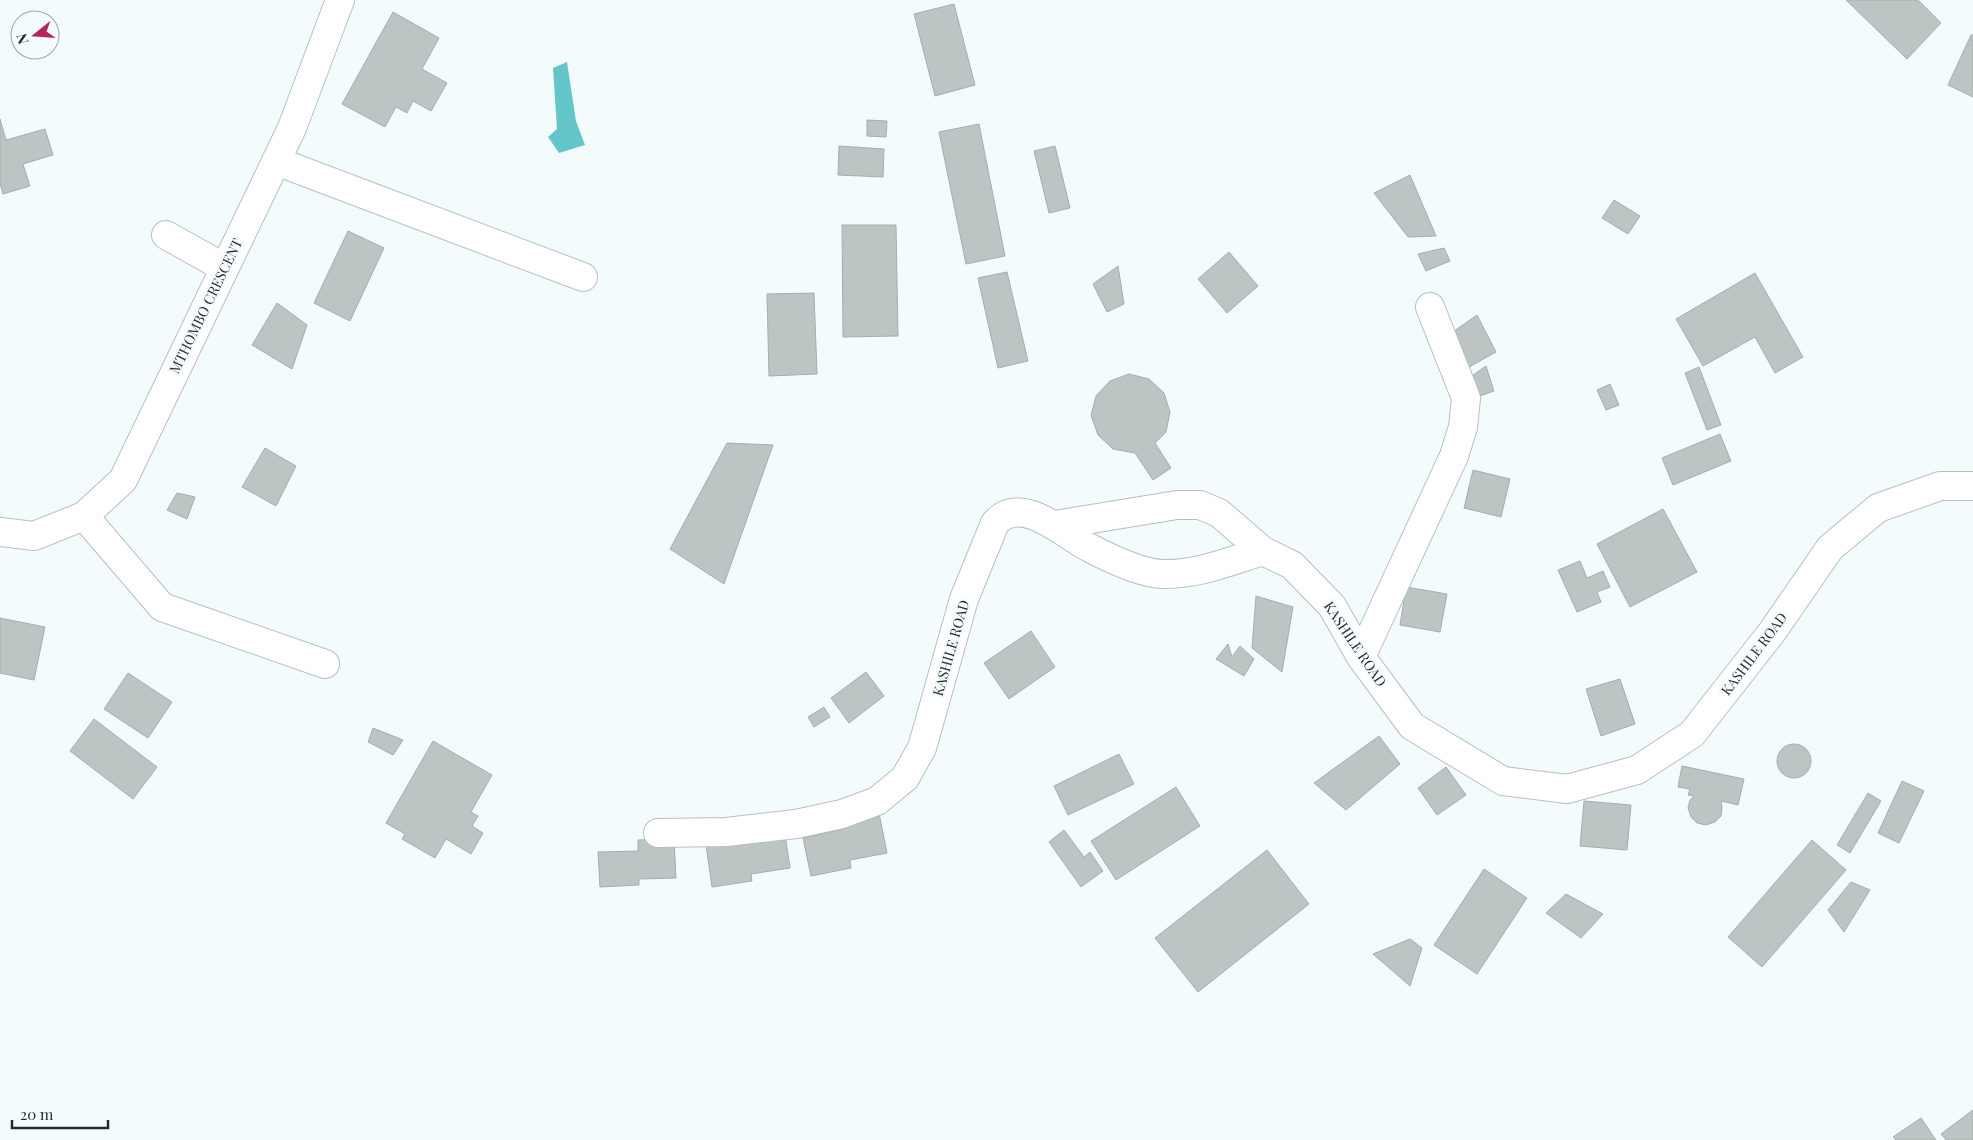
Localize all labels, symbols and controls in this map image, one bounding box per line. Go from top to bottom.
north arrow [10,10,60,60]
text: N [12,31,33,47]
street label: MTHOMBO CRESCENT [165,235,247,376]
street label: KASHILE ROAD [1320,597,1391,690]
street label: KASHILE ROAD [928,598,973,698]
street label: KASHILE ROAD [1716,608,1791,699]
scale bar [12,1098,109,1130]
text: 20 m [20,1104,54,1124]

